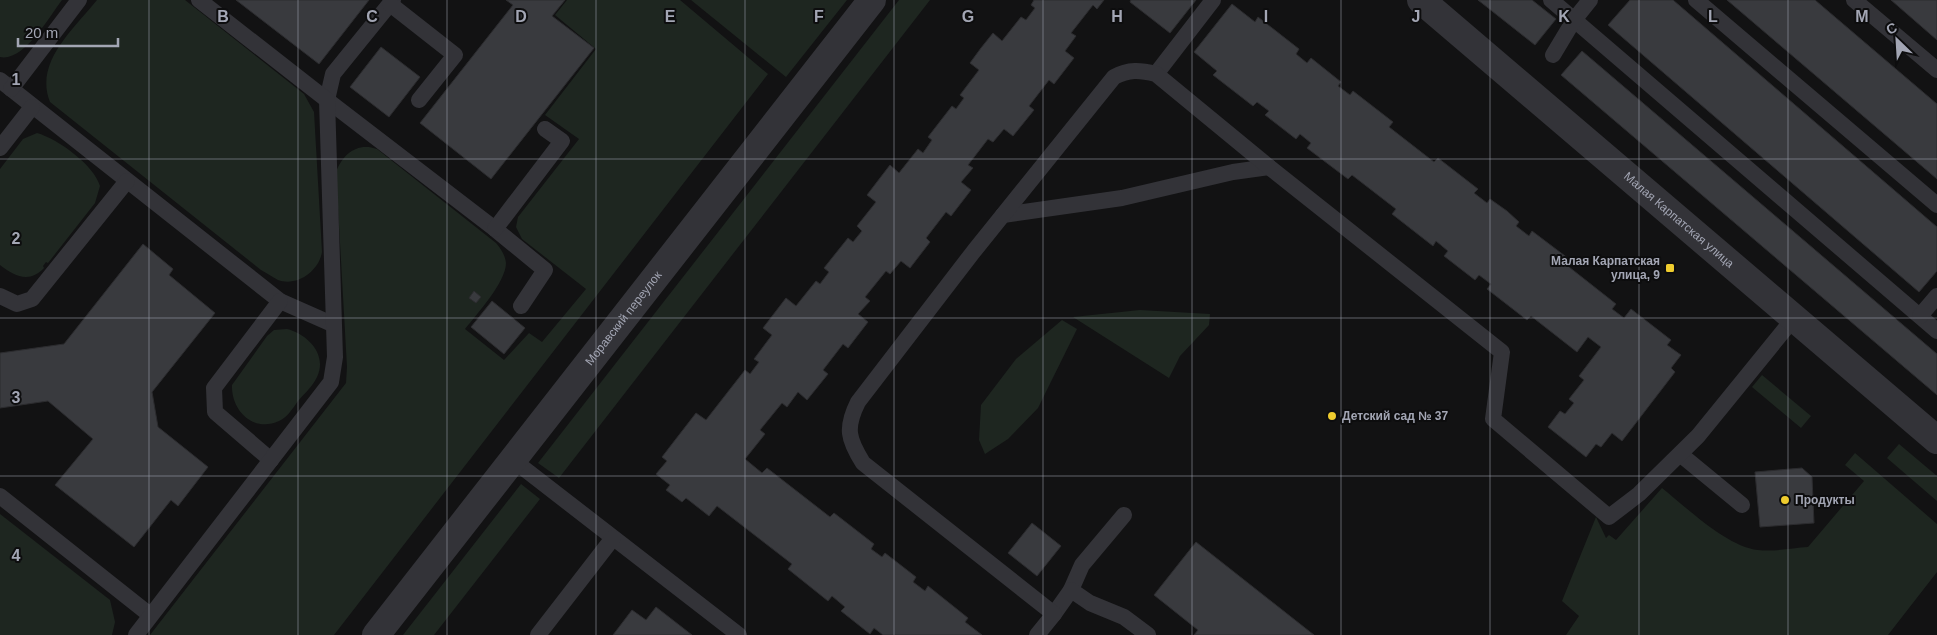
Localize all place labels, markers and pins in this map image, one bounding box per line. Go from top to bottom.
place label: Малая Карпатская улица, 9 [1551,254,1660,282]
marker: Малая Карпатская улица, 9 [1664,262,1676,274]
place label: Детский сад № 37 [1342,409,1449,423]
marker: Детский сад № 37 [1326,410,1338,422]
place label: Продукты [1795,493,1855,507]
marker: Продукты [1779,494,1791,506]

